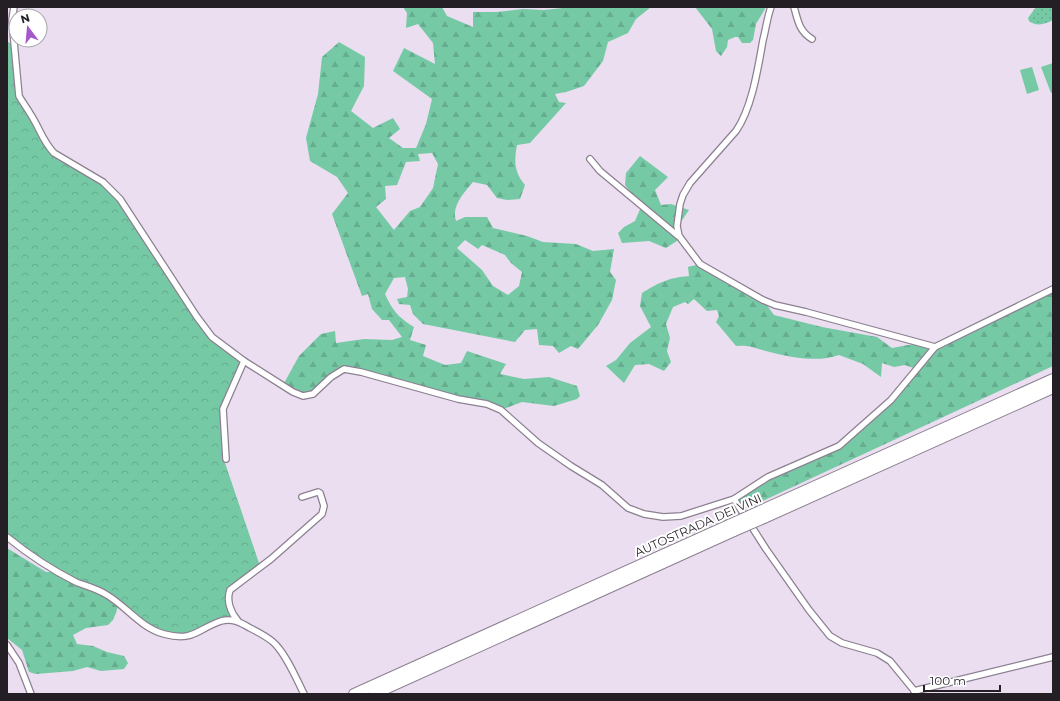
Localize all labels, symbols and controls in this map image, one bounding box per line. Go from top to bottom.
north arrow [8,8,48,48]
text: N [19,10,31,26]
street label: AUTOSTRADA DEI VINI [632,490,764,560]
scale bar [924,667,1000,693]
text: 100 m [930,673,966,688]

